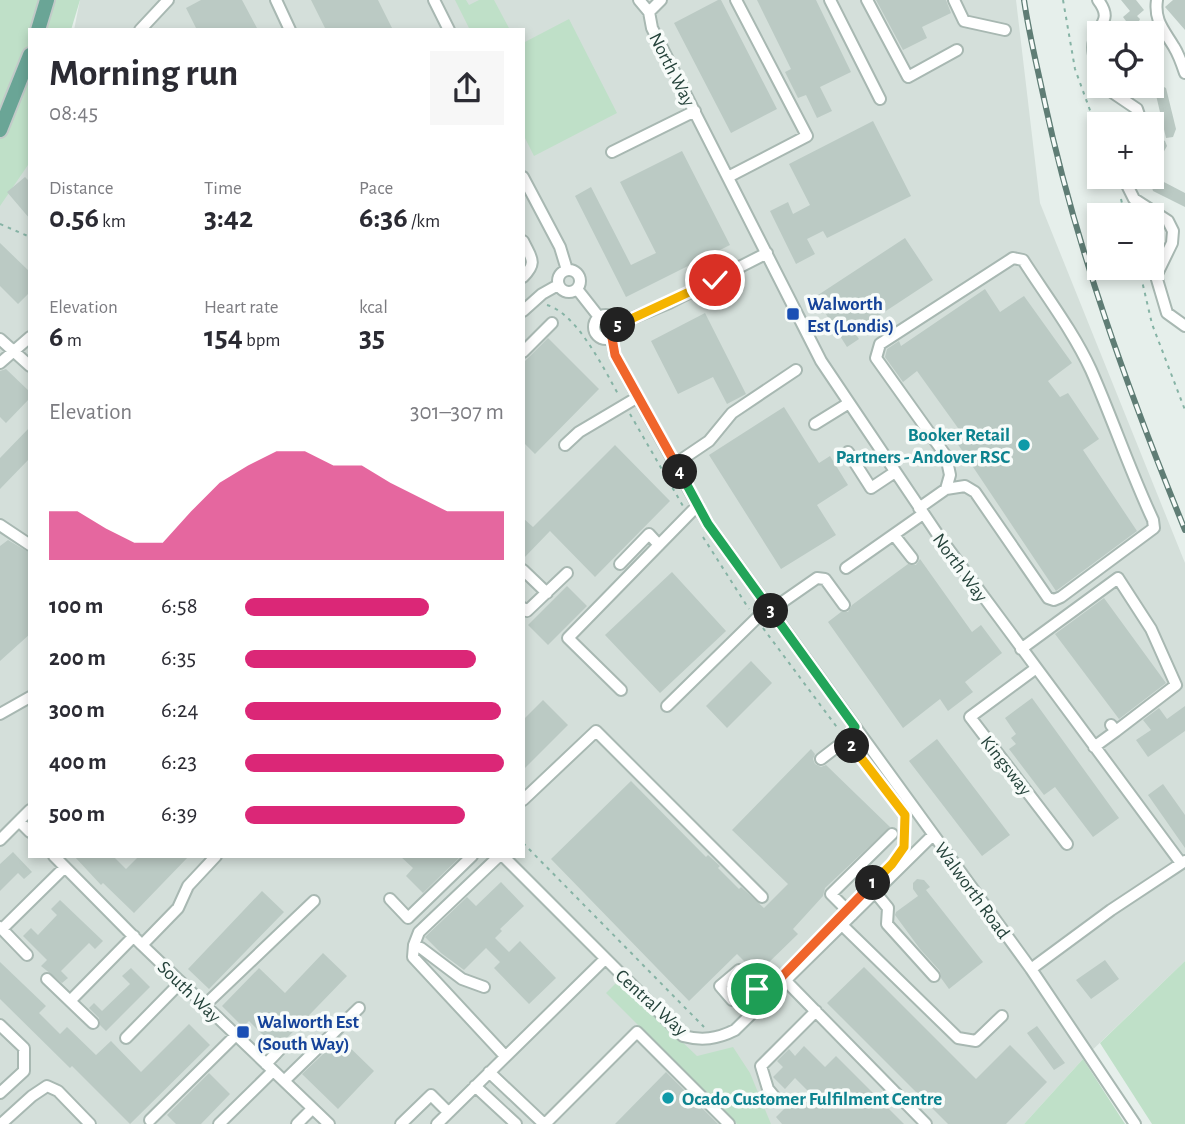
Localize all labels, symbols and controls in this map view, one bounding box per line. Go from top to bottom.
map controls [1087,21,1164,280]
button: locate [1087,21,1164,98]
street label: North Way [645,30,698,109]
button: share [430,51,504,125]
text: Morning run [49,55,238,93]
text: 08:45 [49,102,98,125]
button: + [1087,112,1164,189]
text: Distance [49,179,113,198]
text: Time [204,179,242,198]
text: Pace [359,179,393,198]
text: 0.56 [49,203,99,233]
text: 3:42 [204,203,253,233]
text: 6:36 [359,203,408,233]
button: − [1087,203,1164,280]
text: km [99,212,126,231]
text: /km [408,212,440,231]
pin [685,250,745,310]
icon: check [696,261,734,299]
place label: Walworth Est (Londis) [807,295,894,336]
text: Elevation [49,298,118,317]
text: Heart rate [204,298,279,317]
text: kcal [359,298,388,317]
marker: Walworth Est (Londis) [785,306,801,322]
pin: 5 [600,308,636,342]
text: 5 [613,315,622,334]
text: 6 [49,322,64,352]
text: 154 [204,322,243,352]
text: 35 [359,322,385,352]
text: m [64,331,82,350]
text: bpm [243,331,280,350]
text: Elevation [49,401,132,424]
text: 301–307 m [410,401,504,424]
place label: Booker Retail Partners - Andover RSC [836,426,1010,467]
marker: Booker Retail Partners - Andover RSC [1016,437,1032,453]
pin: 4 [662,454,698,490]
text: 4 [675,462,684,481]
street label: North Way [929,530,991,606]
pin: 3 [754,594,788,628]
text: 100 m [49,595,103,618]
text: 6:58 [161,595,198,618]
text: 3 [766,601,775,620]
text: 200 m [49,647,106,670]
text: 6:35 [161,647,196,670]
text: 300 m [49,699,105,722]
text: 6:24 [161,699,199,722]
pin: 2 [834,728,870,764]
street label: Kingsway [977,732,1035,799]
text: 2 [847,736,856,755]
text: 400 m [49,751,107,774]
text: 6:23 [161,751,197,774]
text: 500 m [49,803,105,826]
text: 6:39 [161,803,197,826]
street label: Walworth Road [931,839,1013,943]
pin: 1 [856,866,890,900]
text: 1 [869,873,876,892]
street label: South Way [154,958,224,1026]
pin [727,959,787,1019]
street label: Central Way [611,966,691,1040]
icon: arrive [738,970,776,1008]
place label: Walworth Est (South Way) [257,1013,360,1054]
marker: Walworth Est (South Way) [235,1024,251,1040]
marker: Ocado Customer Fulfilment Centre [660,1090,676,1106]
place label: Ocado Customer Fulfilment Centre [682,1090,942,1109]

